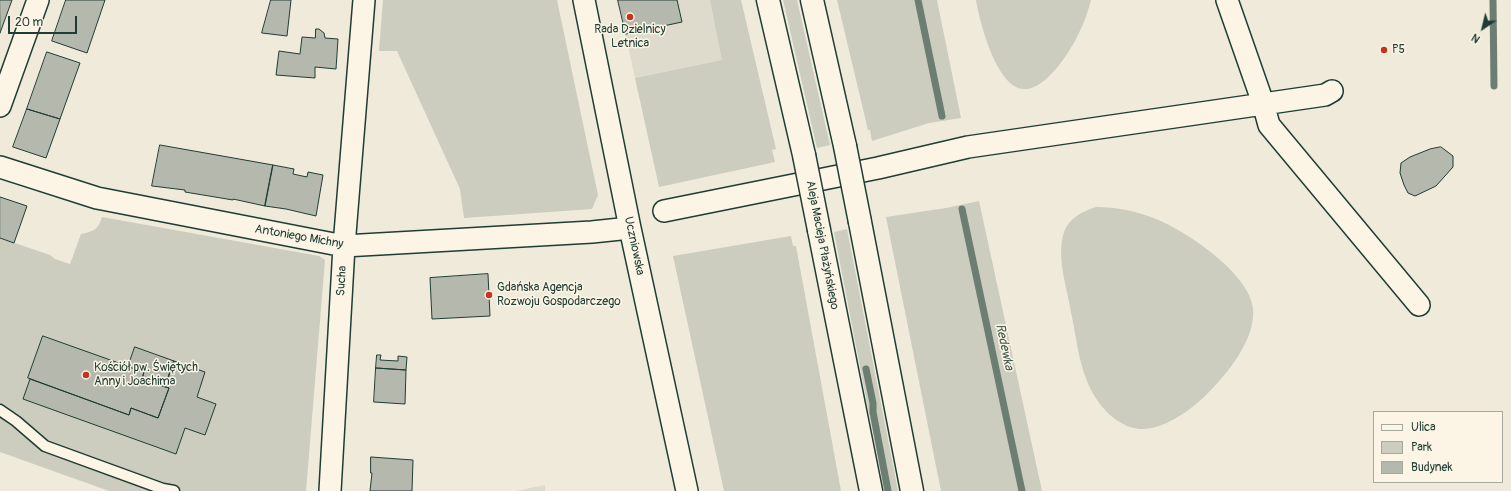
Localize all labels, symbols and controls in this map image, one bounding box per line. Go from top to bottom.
scale bar [10,8,79,34]
north arrow [1463,8,1503,48]
marker: Rada Dzielnicy Letnica [625,12,635,22]
text: 20 m [15,15,43,30]
place label: Rada Dzielnicy Letnica [594,23,666,51]
text: N [1469,31,1483,46]
place label: P5 [1392,43,1405,57]
marker: P5 [1379,45,1389,55]
street label: Aleja Macieja Płażyńskiego [802,179,842,311]
street label: Uczniowska [621,215,647,277]
street label: Antoniego Michny [254,222,344,252]
street label: Sucha [334,265,350,297]
place label: Gdańska Agencja Rozwoju Gospodarczego [497,281,621,309]
marker: Gdańska Agencja Rozwoju Gospodarczego [484,290,494,300]
water label: Redewka [991,322,1017,372]
place label: Kościół pw. Świętych Anny i Joachima [94,361,198,389]
marker: Kościół pw. Świętych Anny i Joachima [81,370,91,380]
legend [1373,411,1503,483]
text: Ulica [1411,420,1436,435]
text: Park [1411,440,1432,455]
text: Budynek [1411,460,1453,475]

